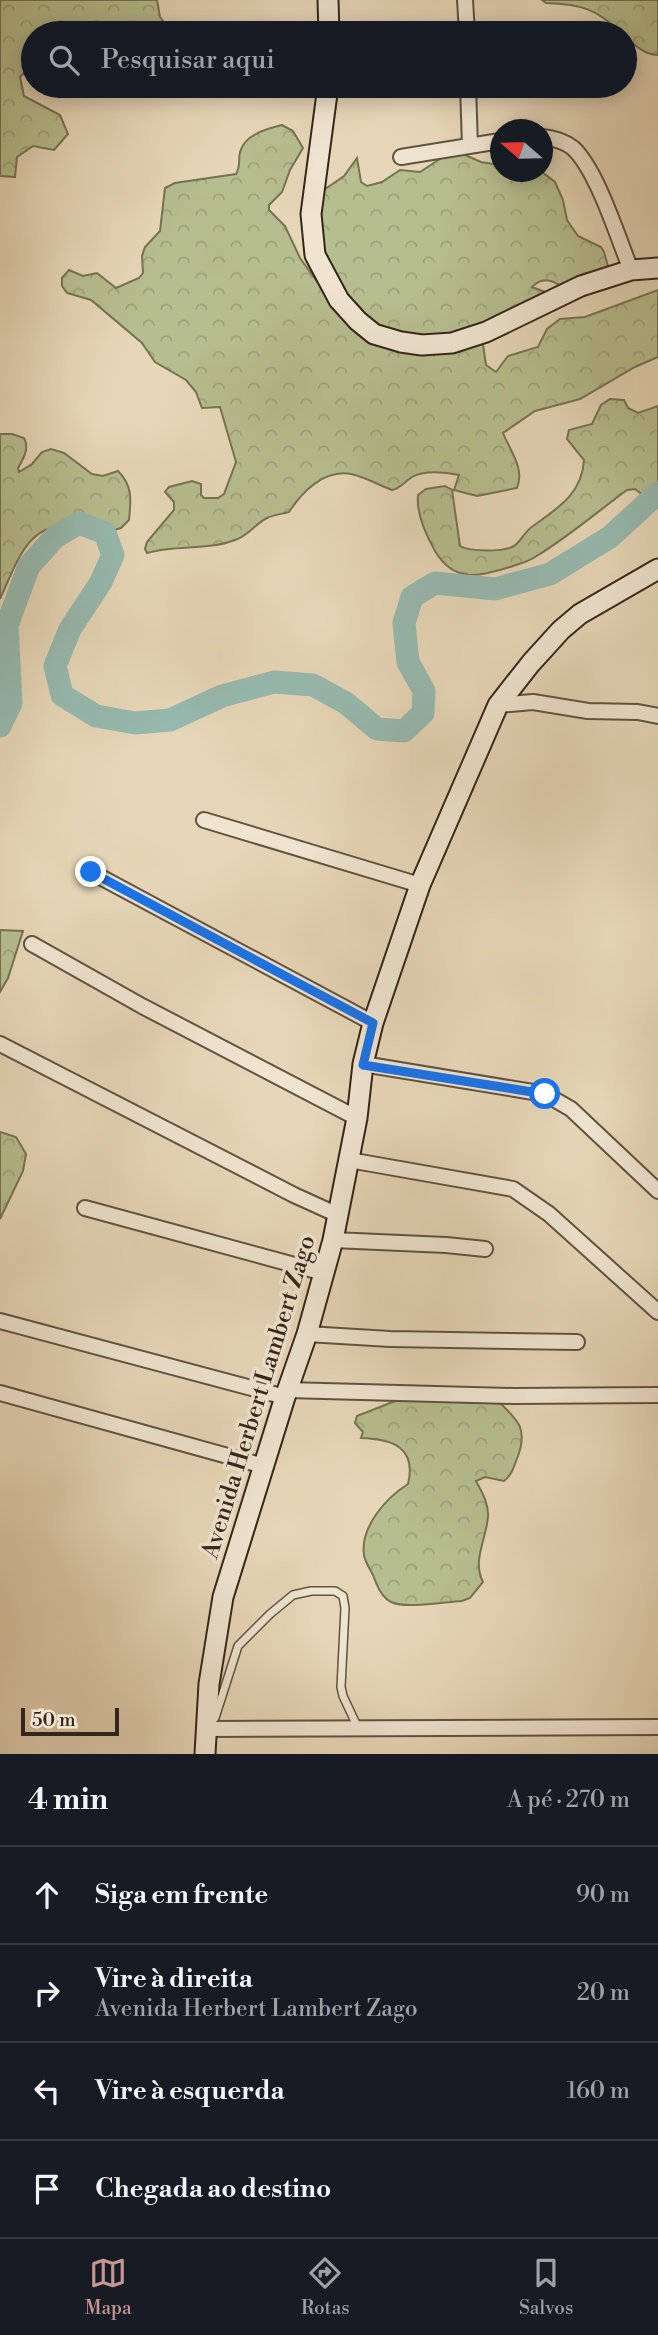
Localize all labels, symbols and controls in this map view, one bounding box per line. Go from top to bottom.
search box [21,21,637,98]
icon: search [45,41,83,79]
text: Pesquisar aqui [101,44,275,76]
north arrow [490,119,553,182]
route end [75,856,106,887]
route start [529,1078,560,1109]
street label: Avenida Herbert Lambert Zago [195,1232,323,1563]
scale bar [21,1705,119,1737]
text: 50 m [32,1708,76,1732]
text: 4 min [28,1781,108,1819]
text: A pé · 270 m [507,1786,630,1814]
icon: ahead [28,1876,66,1914]
text: Siga em frente [95,1879,268,1911]
text: 90 m [576,1881,630,1909]
text: Vire à direita [95,1963,253,1995]
icon: right [28,1974,66,2012]
text: 20 m [577,1979,630,2007]
text: Avenida Herbert Lambert Zago [95,1995,418,2023]
icon: left [28,2072,66,2110]
text: Vire à esquerda [95,2075,285,2107]
text: 160 m [567,2077,630,2105]
icon: arrive [28,2170,66,2208]
text: Chegada ao destino [95,2173,331,2205]
tab: Mapa [85,2254,132,2320]
tab: Rotas [301,2254,350,2320]
tab: Salvos [519,2254,573,2320]

